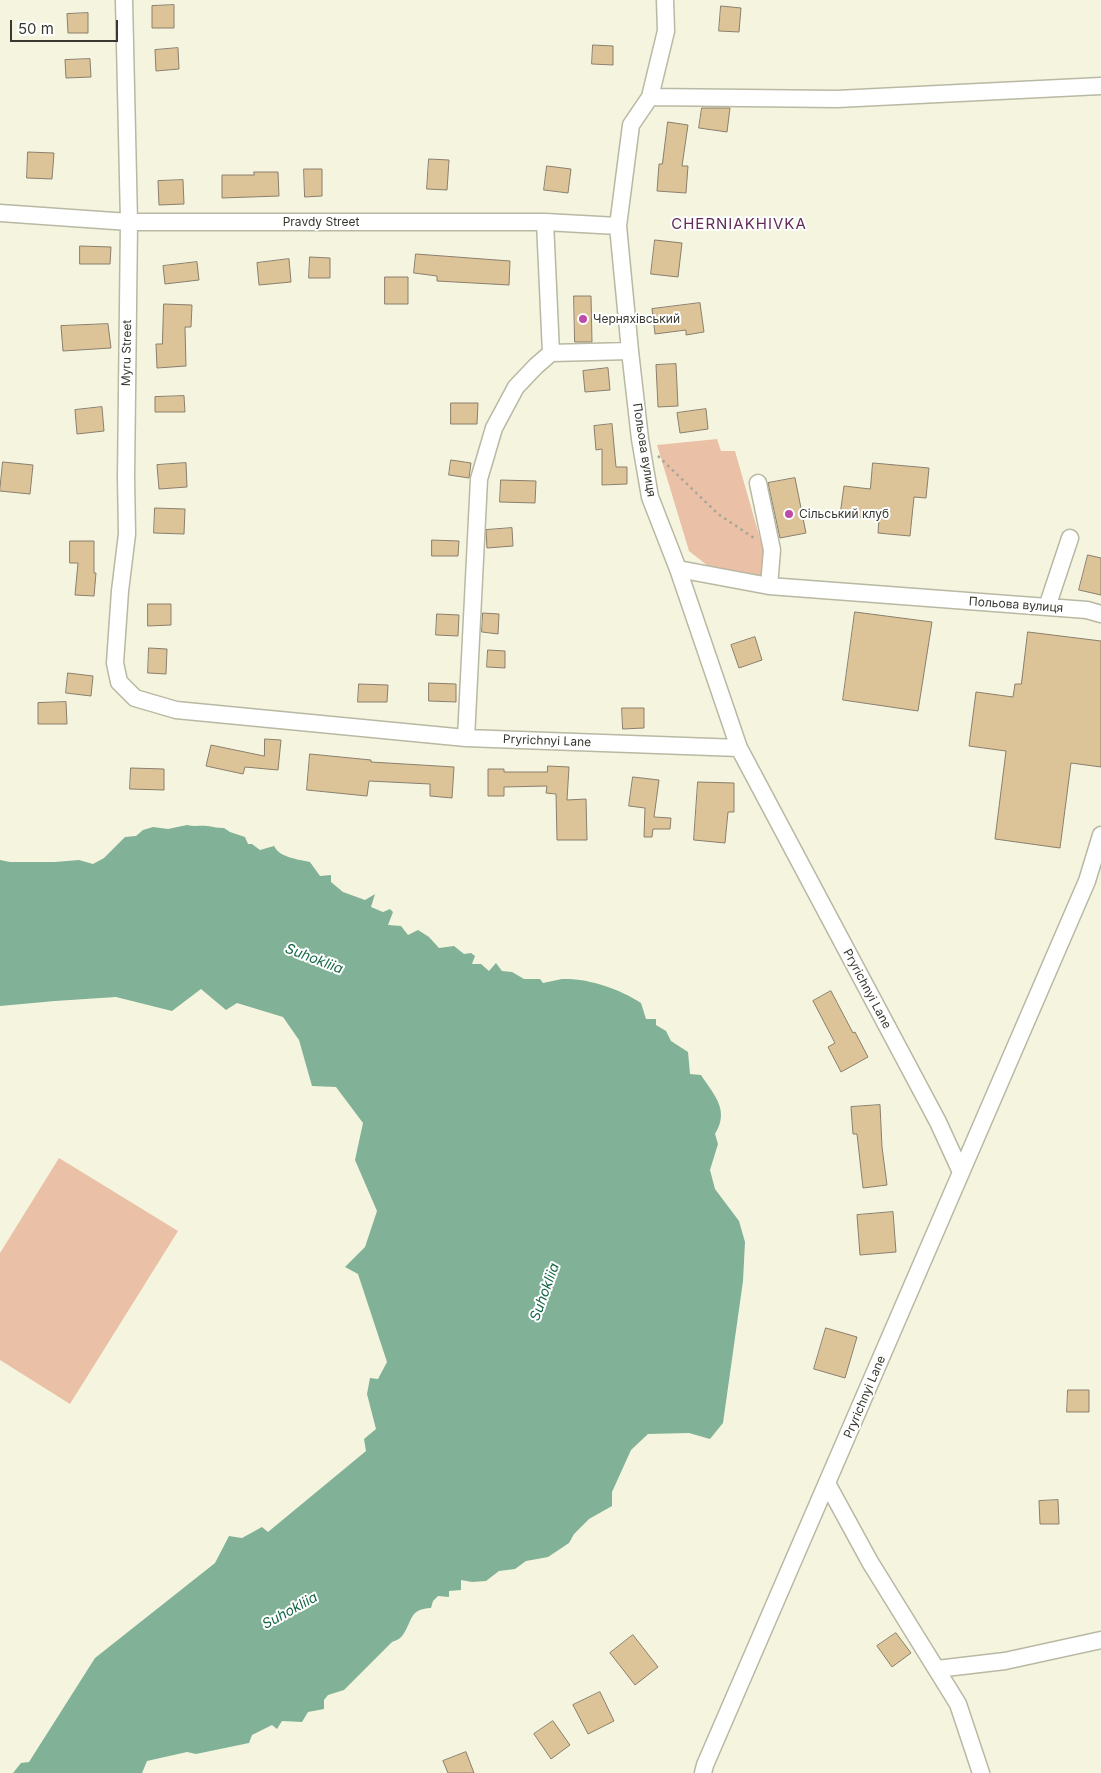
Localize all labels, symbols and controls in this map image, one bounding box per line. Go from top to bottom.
scale bar [12,10,120,42]
text: 50 m [18,19,54,38]
street label: Pravdy Street [283,215,359,229]
district label: CHERNIAKHIVKA [670,215,808,233]
place label: Черняхівський [593,312,680,326]
marker: Черняхівський [577,313,589,325]
street label: Myru Street [119,320,135,386]
street label: Польова вулиця [629,402,659,498]
place label: Сільський клуб [799,507,889,521]
marker: Сільський клуб [783,508,795,520]
street label: Польова вулиця [968,595,1064,615]
street label: Pryrichnyi Lane [503,732,591,750]
water label: Suhokliia [283,940,345,978]
street label: Pryrichnyi Lane [840,947,894,1031]
water label: Suhokliia [527,1261,563,1323]
street label: Pryrichnyi Lane [841,1354,889,1440]
water label: Suhokliia [260,1589,320,1633]

